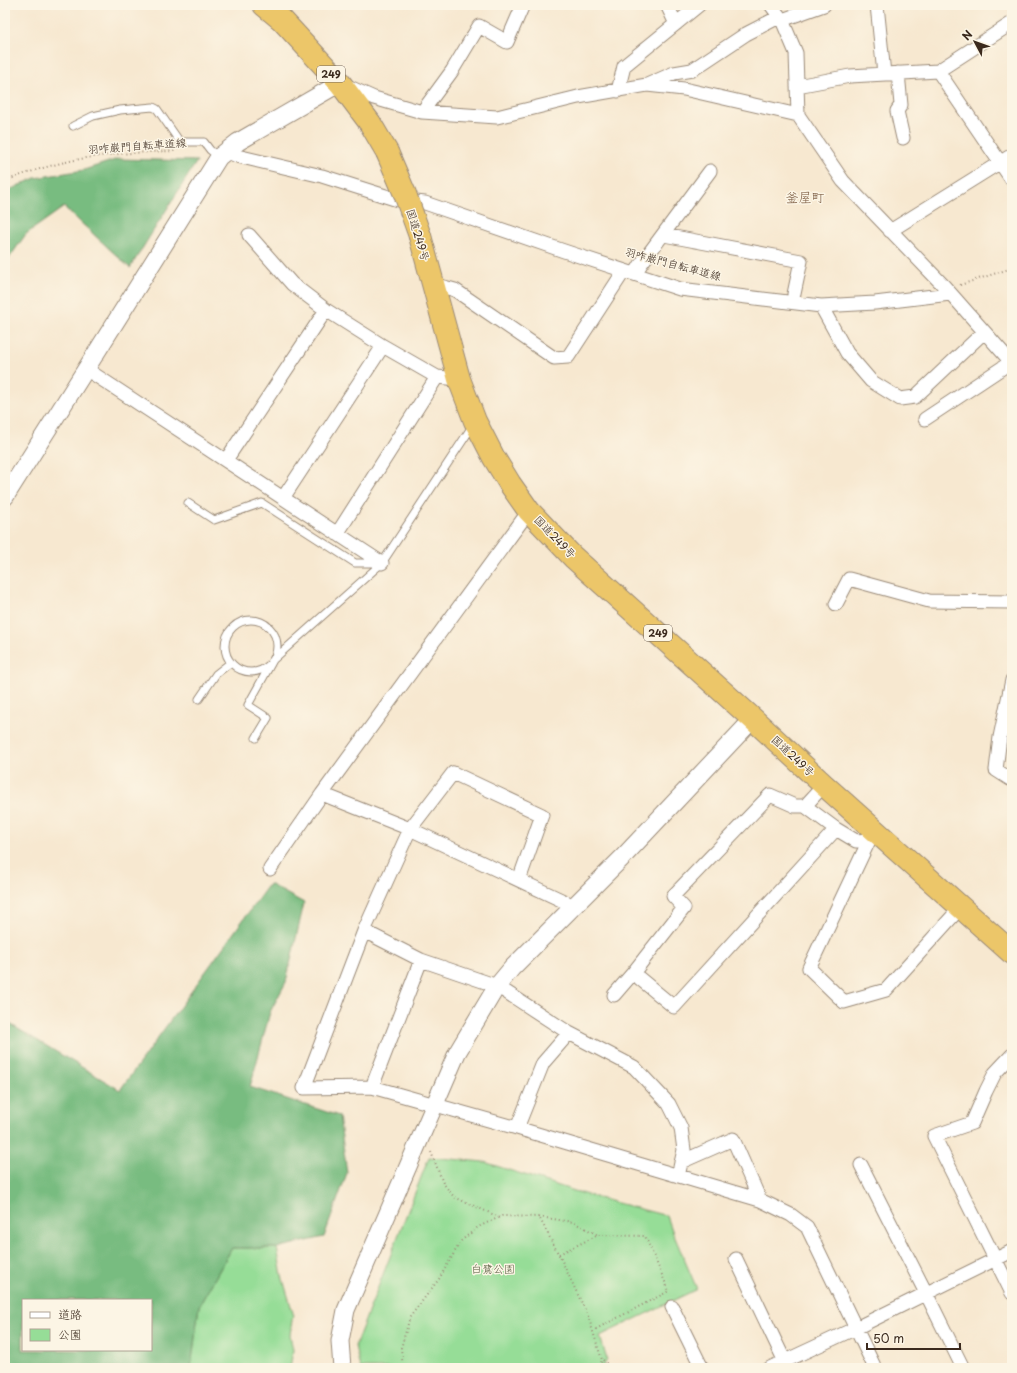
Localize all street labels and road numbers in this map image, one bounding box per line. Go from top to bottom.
road number: 249 [317,66,345,82]
street label: 羽咋巌門自転車道線 [87,134,187,157]
street label: 国道249号 [402,207,435,263]
street label: 羽咋巌門自転車道線 [623,242,723,285]
street label: 国道249号 [530,511,580,562]
road number: 249 [644,625,672,641]
street label: 国道249号 [768,731,819,780]

